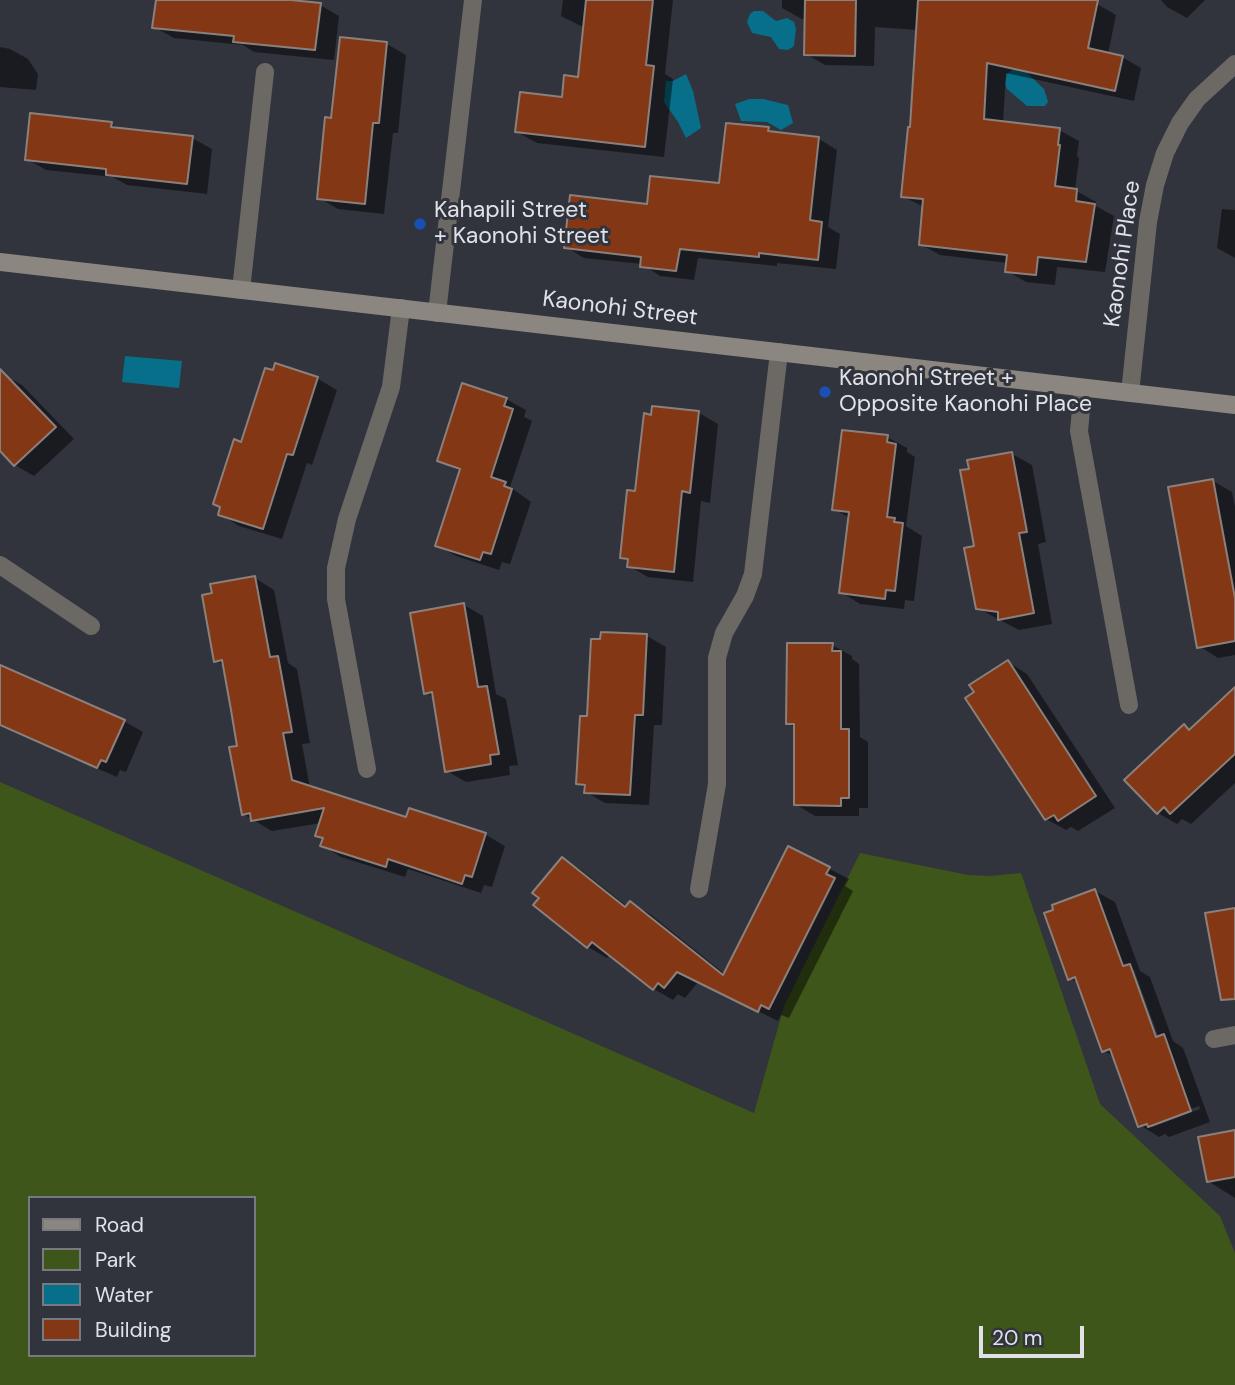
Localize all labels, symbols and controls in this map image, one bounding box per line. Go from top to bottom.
street label: Kaonohi Place [1099,179,1147,329]
place label: Kahapili Street + Kaonohi Street [434,197,609,251]
marker: Kahapili Street + Kaonohi Street [412,216,428,232]
street label: Kaonohi Street [541,286,699,332]
place label: Kaonohi Street + Opposite Kaonohi Place [839,365,1092,419]
marker: Kaonohi Street + Opposite Kaonohi Place [817,384,833,400]
legend [28,1196,256,1357]
text: Road [95,1211,144,1239]
text: Park [95,1246,136,1274]
text: Water [95,1281,153,1309]
scale bar [983,1312,1088,1356]
text: Building [95,1316,171,1344]
text: 20 m [992,1324,1043,1352]

